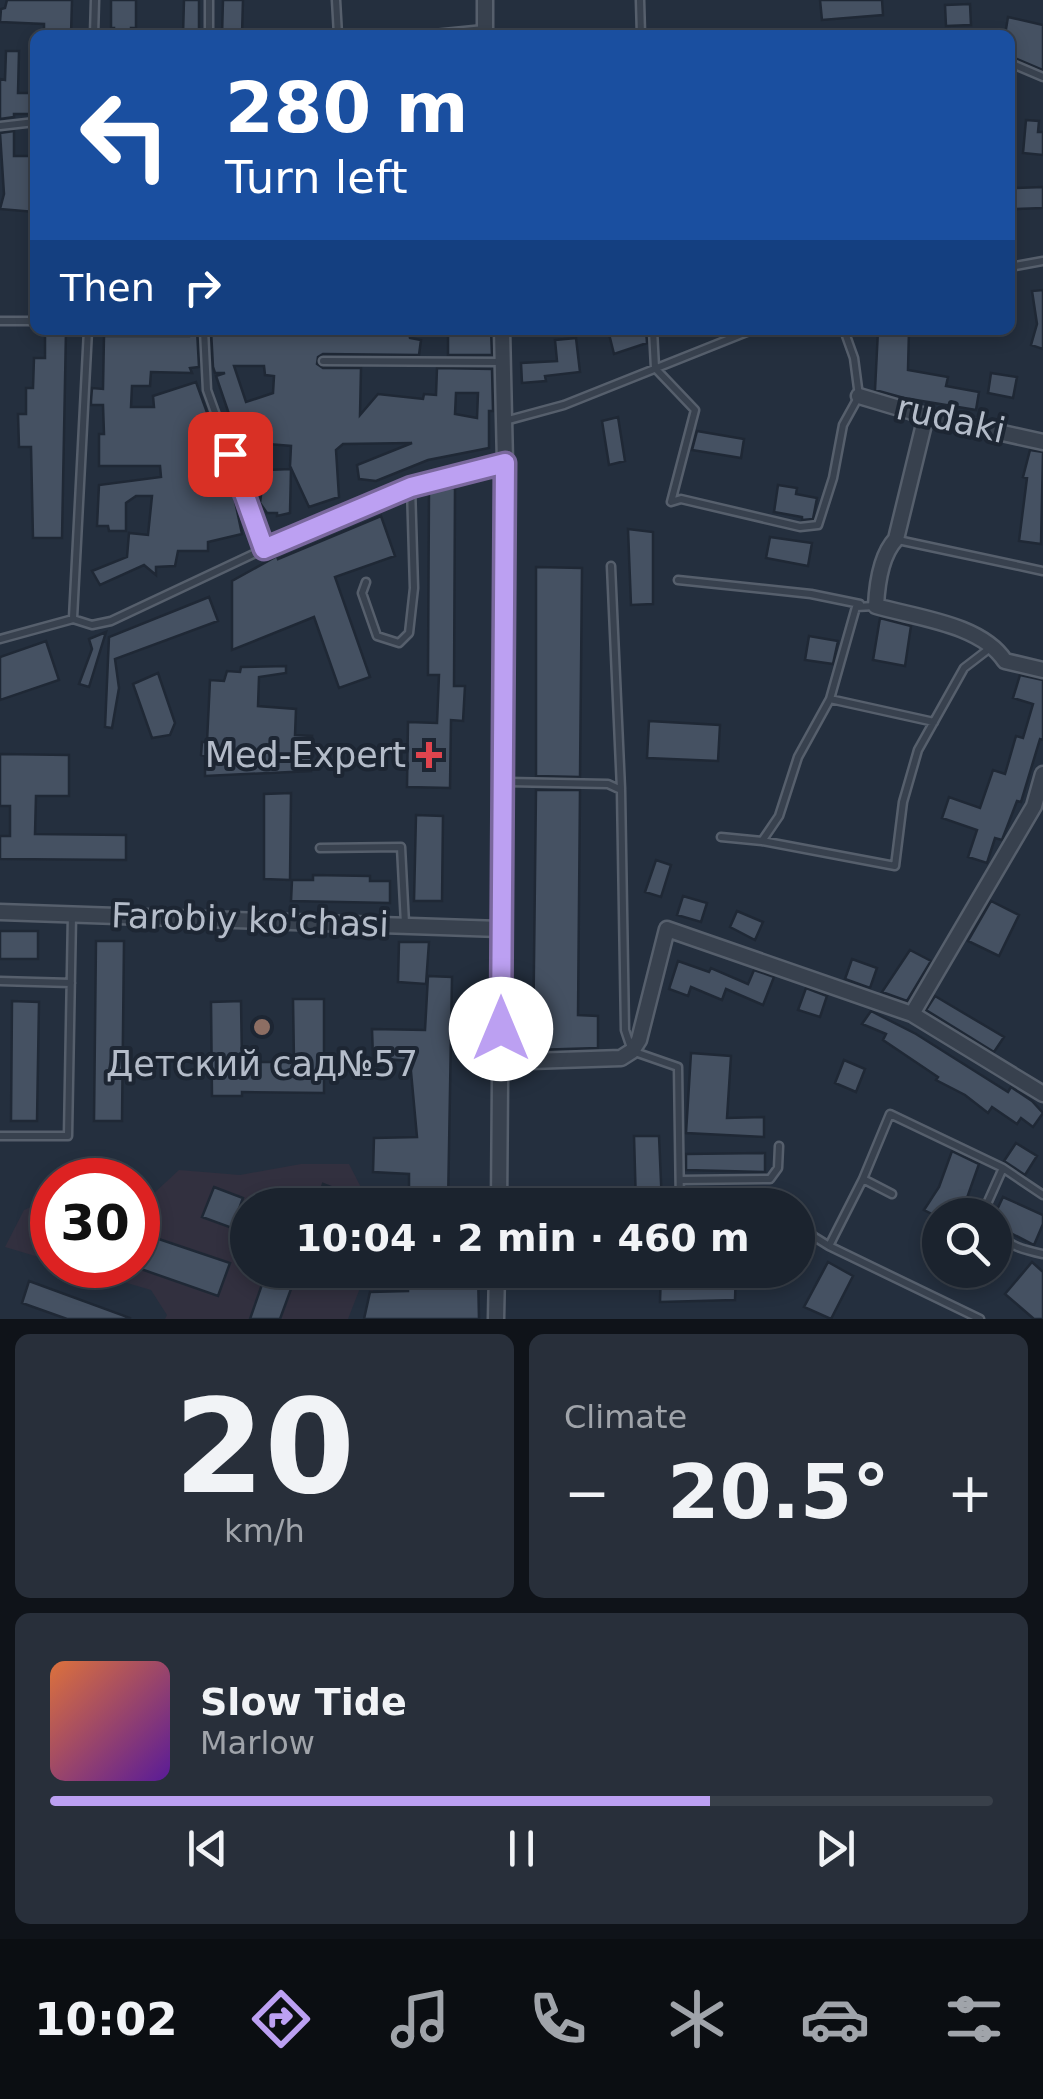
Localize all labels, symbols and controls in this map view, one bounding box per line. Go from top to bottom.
text: 280 m [225,67,468,149]
icon: left [60,70,190,200]
text: Turn left [225,151,408,204]
icon: right [175,260,230,315]
text: Then [60,266,155,310]
street label: rudaki [893,387,1009,451]
pin [188,412,273,497]
icon: arrive [203,427,258,482]
place label: Med-Expert [205,735,406,775]
marker: Med-Expert [416,742,442,768]
street label: Farobiy ko'chasi [110,895,390,945]
position arrow [449,977,553,1081]
marker: Детский сад№57 [251,1016,273,1038]
place label: Детский сад№57 [106,1044,418,1084]
speed limit sign: 30 [30,1158,160,1288]
map controls [922,1198,1012,1288]
button: search [922,1198,1012,1288]
text: 10:04 · 2 min · 460 m [295,1216,750,1260]
text: 20 [174,1371,355,1523]
text: Climate [564,1398,687,1436]
text: 20.5° [667,1448,890,1536]
text: − [564,1461,610,1525]
text: + [947,1461,993,1525]
text: km/h [224,1512,305,1550]
text: Slow Tide [200,1680,407,1724]
text: Marlow [200,1724,315,1762]
icon: previous [180,1821,235,1876]
icon: pause [494,1821,549,1876]
icon: next [808,1821,863,1876]
icon: directions [246,1984,316,2054]
icon: music [385,1984,455,2054]
icon: phone [523,1984,593,2054]
icon: climate [662,1984,732,2054]
icon: car [800,1984,870,2054]
icon: filters [939,1984,1009,2054]
text: 10:02 [34,1993,178,2046]

